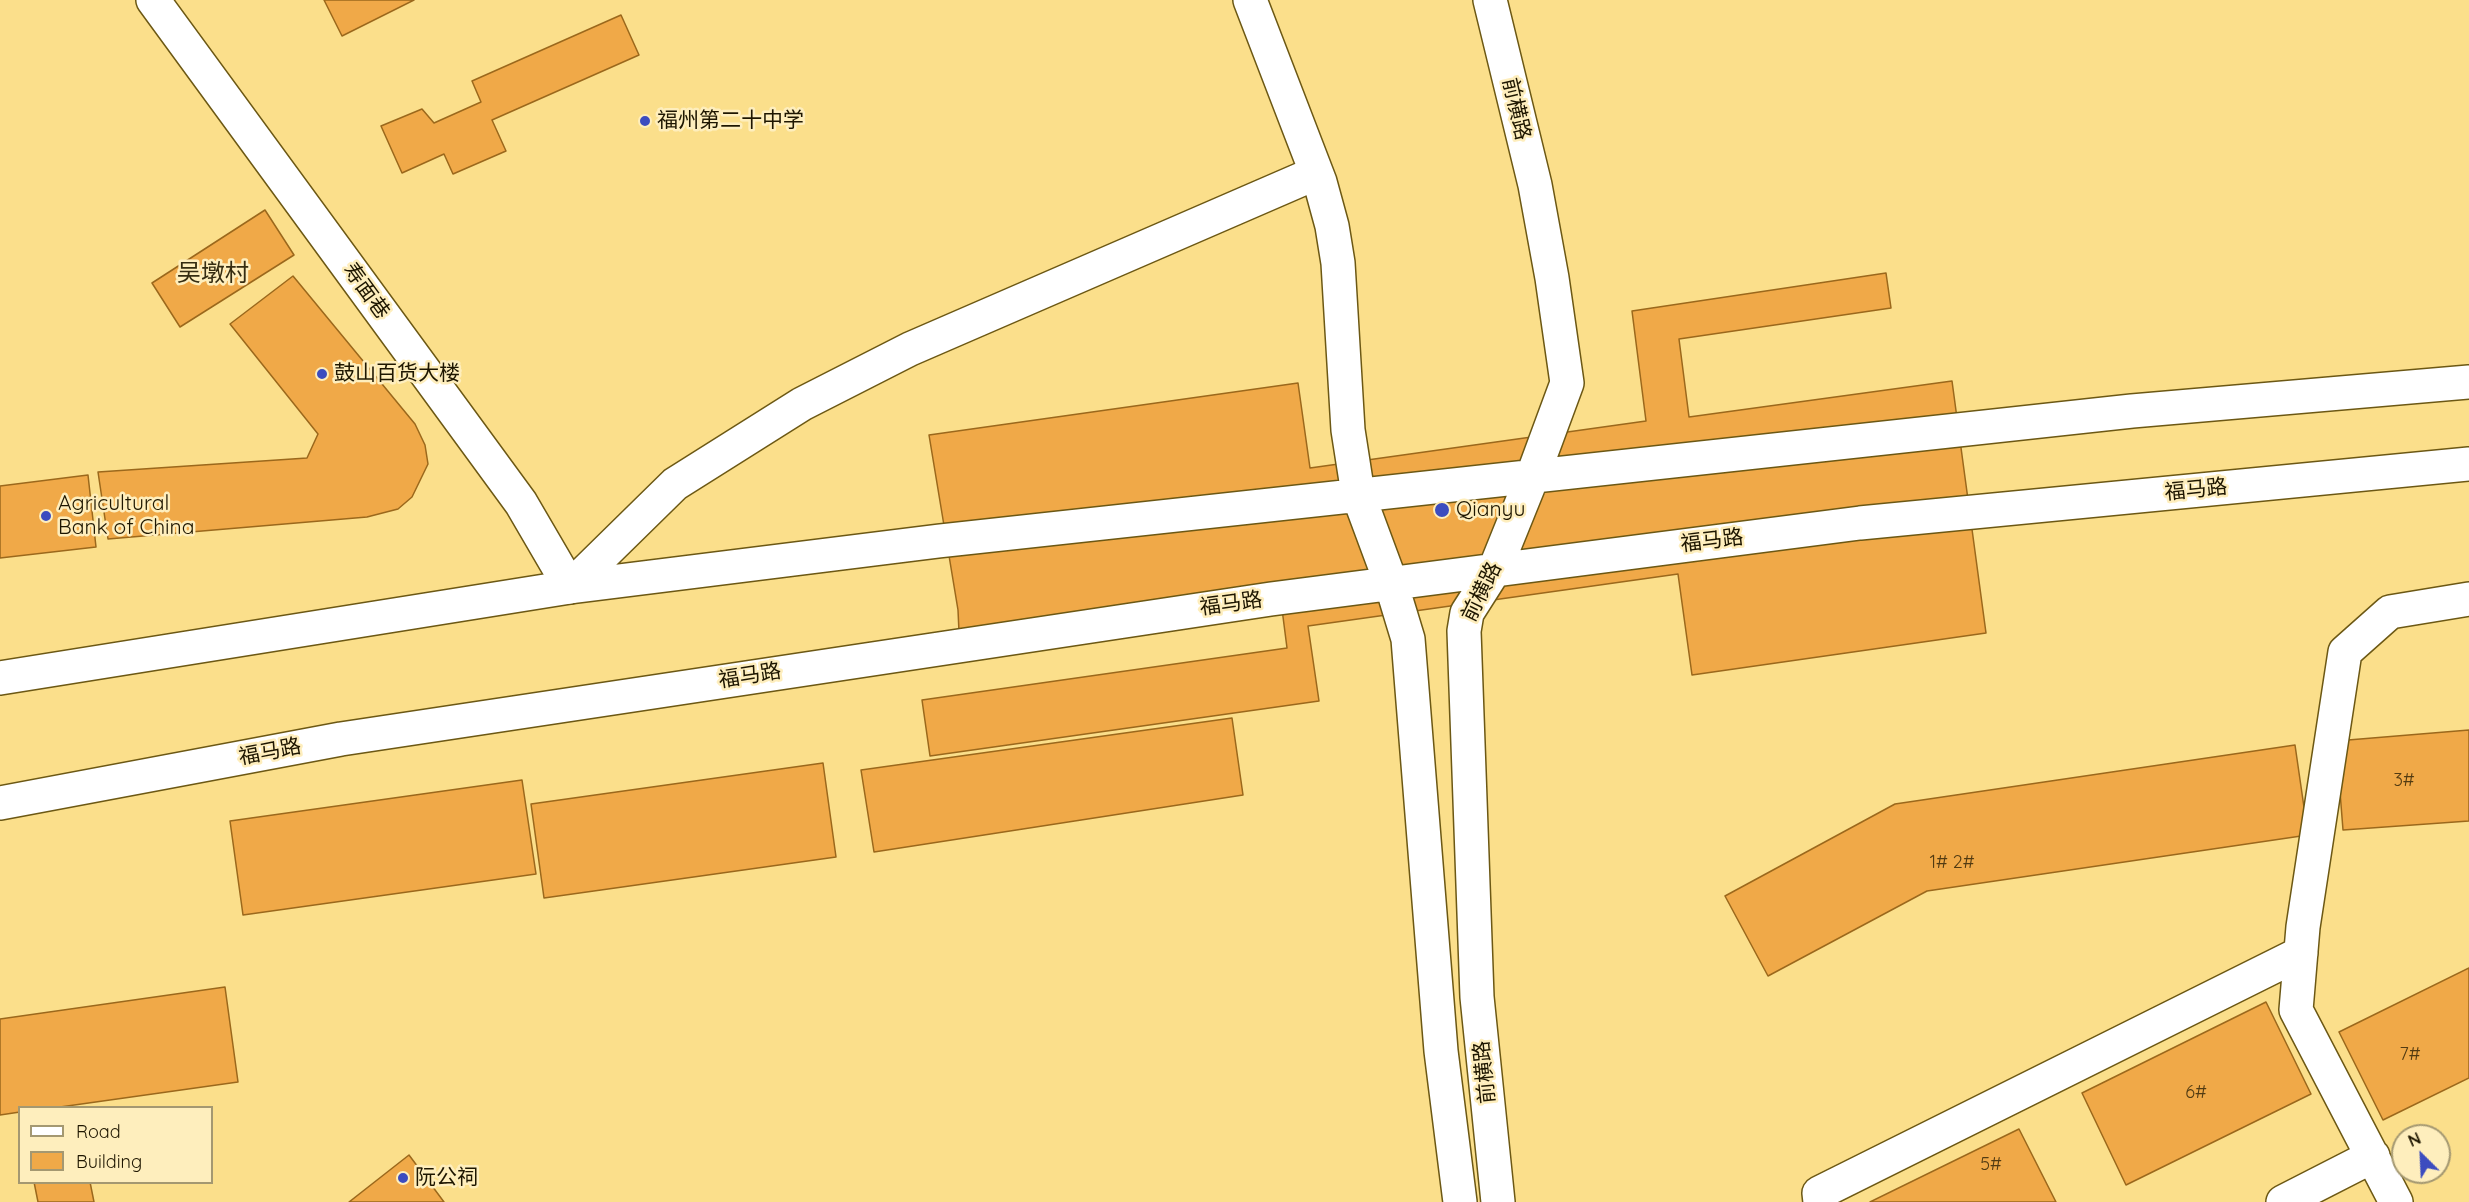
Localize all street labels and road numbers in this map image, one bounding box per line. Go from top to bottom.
street label: 前横路 [1497,75,1535,143]
street label: 寿面巷 [337,258,395,324]
street label: 福马路 [2163,474,2229,506]
street label: 福马路 [1679,525,1745,557]
street label: 前横路 [1457,558,1507,626]
street label: 福马路 [1198,587,1264,621]
street label: 福马路 [717,659,783,693]
street label: 福马路 [237,734,303,770]
street label: 前横路 [1469,1039,1501,1105]

